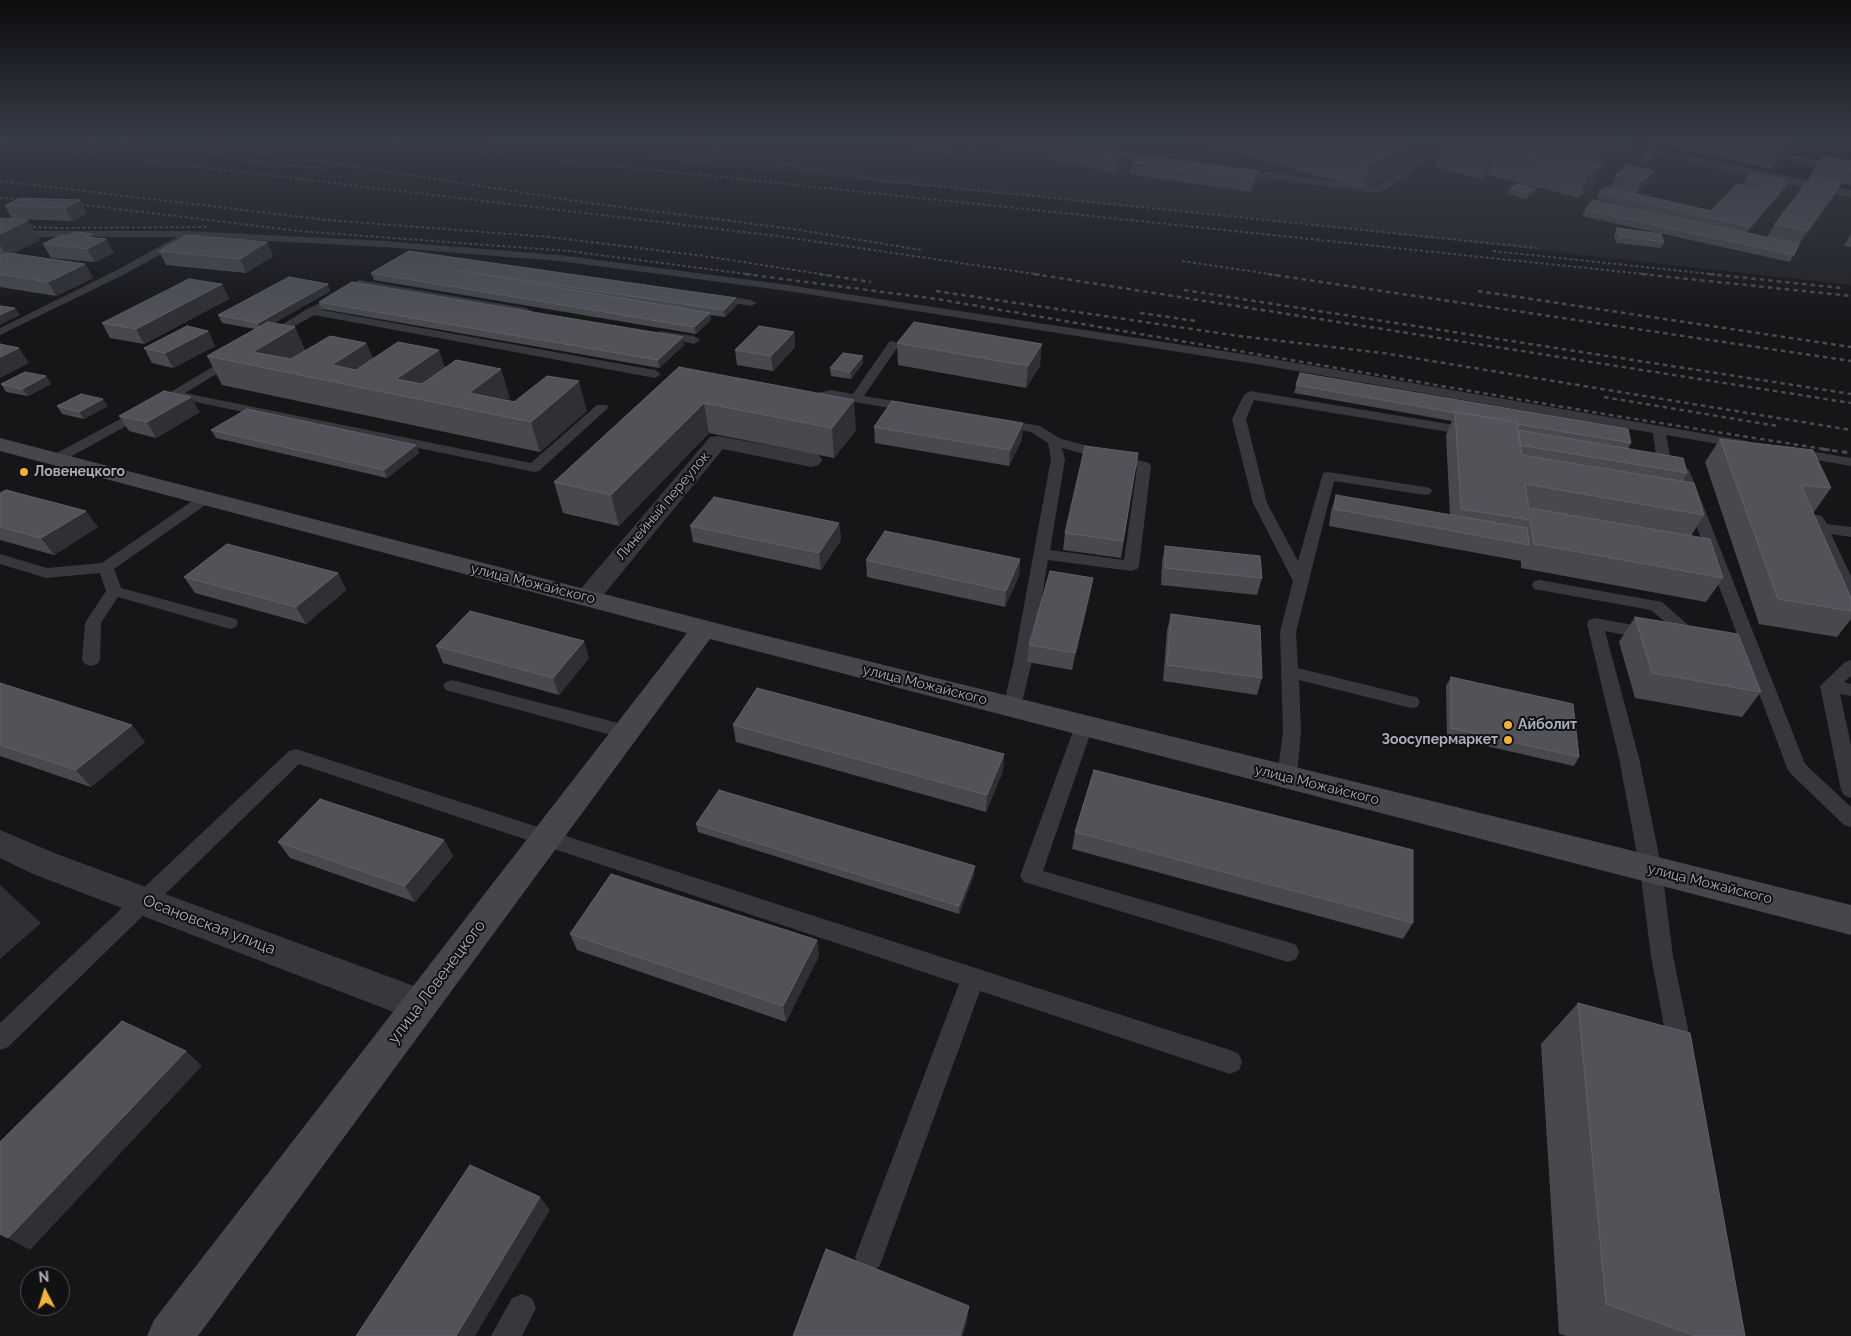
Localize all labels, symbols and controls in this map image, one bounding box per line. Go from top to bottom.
street label: Линейный переулок [613,448,713,564]
place label: Ловенецкого [34,464,125,480]
marker: Ловенецкого [18,466,30,478]
street label: улица Можайского [469,560,597,608]
street label: улица Можайского [861,661,989,709]
place label: Айболит [1518,717,1577,733]
marker: Айболит [1502,719,1514,731]
place label: Зоосупермаркет [1381,732,1498,748]
marker: Зоосупермаркет [1502,734,1514,746]
street label: улица Можайского [1253,761,1381,809]
street label: улица Можайского [1646,860,1774,908]
street label: Осановская улица [140,891,278,959]
street label: улица Ловенецкого [384,916,490,1048]
north arrow [20,1266,70,1316]
text: N [38,1269,50,1285]

